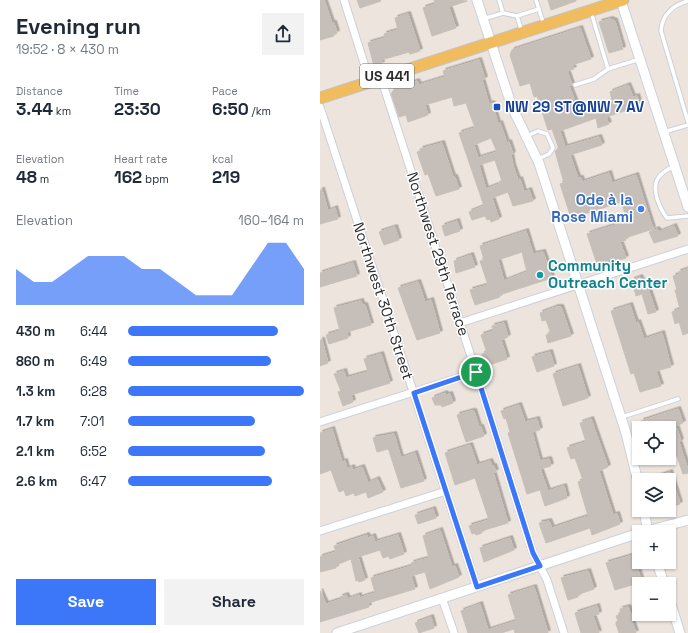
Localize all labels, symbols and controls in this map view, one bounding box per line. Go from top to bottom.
text: Evening run [16,12,141,40]
button: share [262,13,304,55]
text: 19:52 · 8 × 430 m [16,41,119,58]
road number: US 441 [360,64,414,88]
text: Distance [16,84,63,98]
text: Time [114,84,139,98]
text: Pace [212,84,238,98]
place label: NW 29 ST@NW 7 AV [505,97,644,116]
text: 3.44 [16,98,53,120]
text: 23:30 [114,98,161,120]
text: 6:50 [212,98,249,120]
marker: NW 29 ST@NW 7 AV [492,102,502,112]
text: km [53,104,71,118]
text: /km [249,104,271,118]
text: Elevation [16,152,64,166]
text: Heart rate [114,152,167,166]
text: kcal [212,152,233,166]
text: 48 [16,166,37,188]
text: 162 [114,166,142,188]
text: 219 [212,166,240,188]
street label: Northwest 29th Terrace [403,169,474,338]
text: m [37,172,49,186]
text: bpm [142,172,169,186]
place label: Ode à la Rose Miami [551,190,633,226]
marker: Ode à la Rose Miami [636,204,646,214]
text: Elevation [16,212,73,229]
text: 160–164 m [238,212,304,229]
street label: Northwest 30th Street [349,220,418,382]
place label: Community Outreach Center [548,256,667,292]
marker: Community Outreach Center [535,270,545,280]
text: 430 m [16,323,55,340]
text: 6:44 [80,323,108,340]
text: 860 m [16,353,55,370]
text: 6:49 [80,353,107,370]
pin [459,355,493,389]
icon: arrive [465,361,487,383]
text: 1.3 km [16,383,55,400]
text: 6:28 [80,383,107,400]
text: 1.7 km [16,413,54,430]
text: 7:01 [80,413,104,430]
map controls [632,421,676,621]
button: locate [632,421,676,465]
text: 2.1 km [16,443,55,460]
text: 6:52 [80,443,107,460]
text: 2.6 km [16,473,57,490]
text: 6:47 [80,473,106,490]
button: layers [632,473,676,517]
button: + [632,525,676,569]
button: − [632,577,676,621]
button: Save [16,579,156,625]
button: Share [164,579,304,625]

